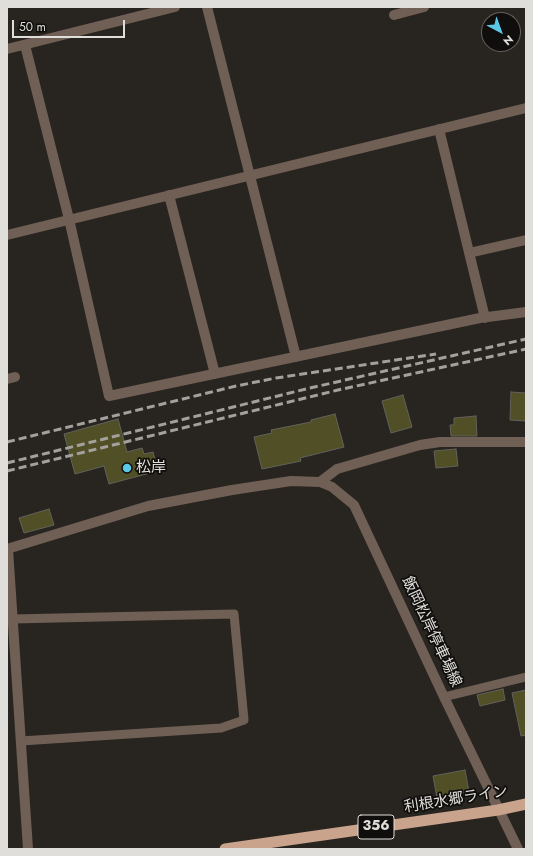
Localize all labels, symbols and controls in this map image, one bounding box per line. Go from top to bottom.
scale bar [14,12,127,38]
north arrow [481,12,521,52]
text: 50 m [19,18,46,36]
text: N [500,31,517,49]
place label: 松岸 [136,459,166,477]
marker: 松岸 [121,462,133,474]
street label: 飯岡松岸停車場線 [397,574,465,690]
street label: 利根水郷ライン [403,783,509,817]
road number: 356 [358,815,394,839]

